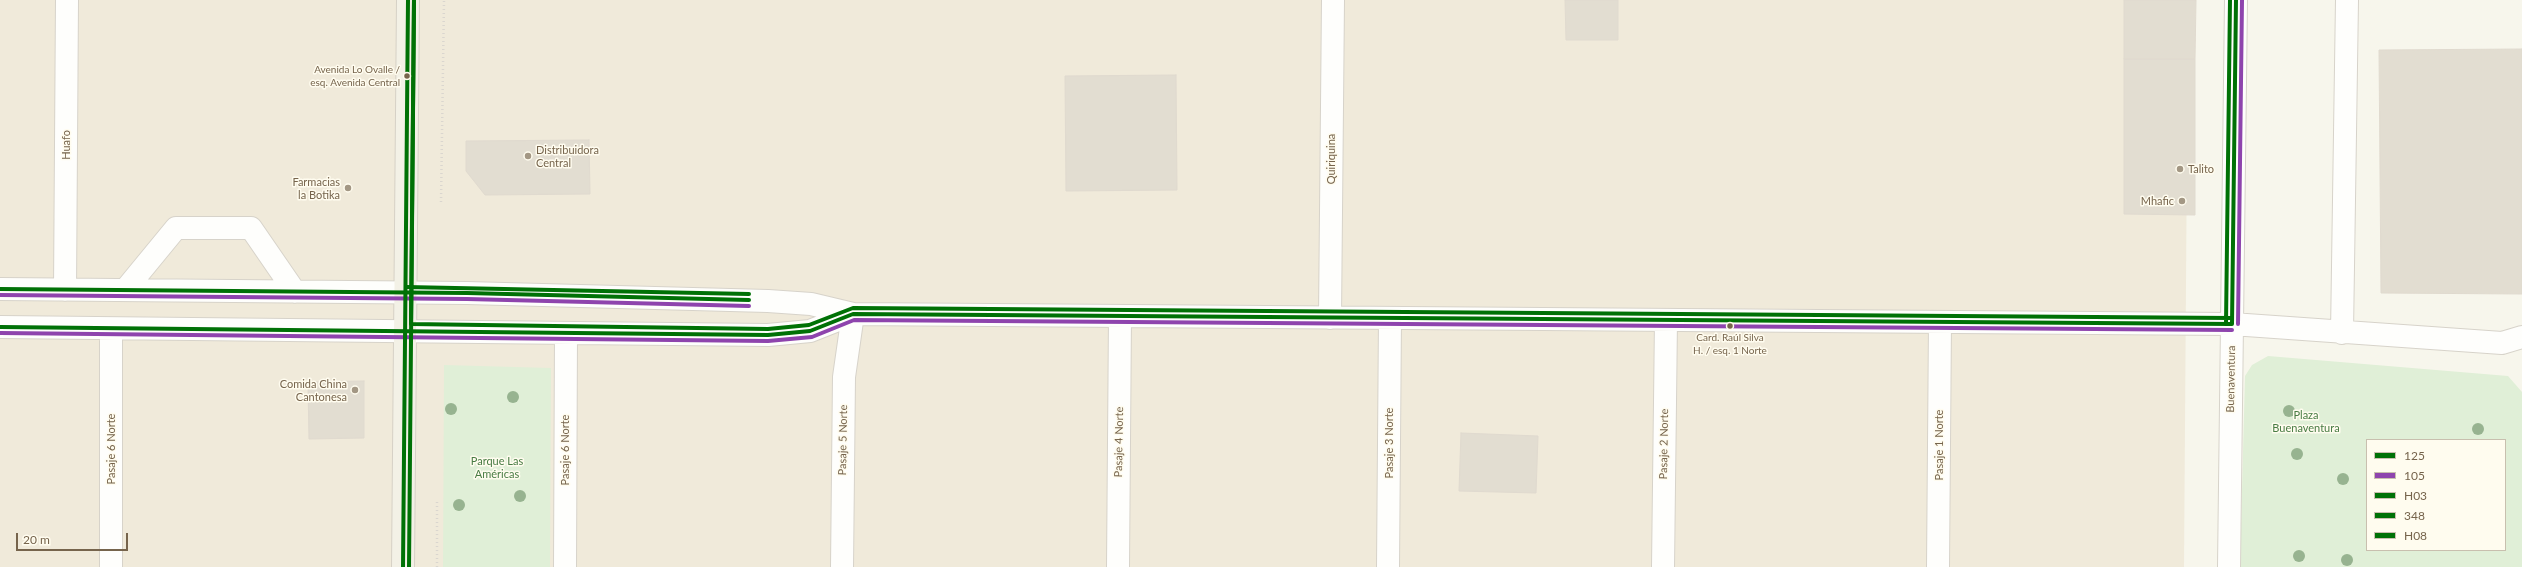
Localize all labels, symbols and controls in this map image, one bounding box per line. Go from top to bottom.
place label: Avenida Lo Ovalle / esq. Avenida Central [310,64,400,88]
marker: Avenida Lo Ovalle / esq. Avenida Central [402,71,412,81]
street label: Huafo [59,130,73,160]
street label: Quiriquina [1324,134,1338,184]
place label: Distribuidora Central [536,143,599,169]
marker: Distribuidora Central [523,151,533,161]
place label: Talito [2188,162,2214,176]
marker: Talito [2175,164,2185,174]
place label: Farmacias la Botika [292,175,340,201]
marker: Farmacias la Botika [343,183,353,193]
place label: Mhafic [2141,194,2174,208]
marker: Mhafic [2177,196,2187,206]
marker: Card. Raúl Silva H. / esq. 1 Norte [1725,321,1735,331]
place label: Card. Raúl Silva H. / esq. 1 Norte [1693,332,1767,356]
street label: Buenaventura [2224,345,2238,413]
place label: Comida China Cantonesa [280,377,347,403]
marker: Comida China Cantonesa [350,385,360,395]
street label: Pasaje 5 Norte [836,405,850,475]
street label: Pasaje 4 Norte [1112,407,1126,477]
street label: Pasaje 3 Norte [1382,408,1396,478]
park label: Plaza Buenaventura [2272,408,2340,434]
street label: Pasaje 2 Norte [1657,409,1671,479]
street label: Pasaje 1 Norte [1932,410,1946,480]
street label: Pasaje 6 Norte [104,414,118,484]
street label: Pasaje 6 Norte [558,415,572,485]
legend [2366,439,2506,551]
text: 125 [2404,448,2425,463]
park label: Parque Las Américas [471,454,523,480]
text: 105 [2404,468,2425,483]
text: H03 [2404,488,2427,503]
text: 348 [2404,508,2425,523]
scale bar [18,525,130,551]
text: H08 [2404,528,2427,543]
text: 20 m [23,532,50,547]

